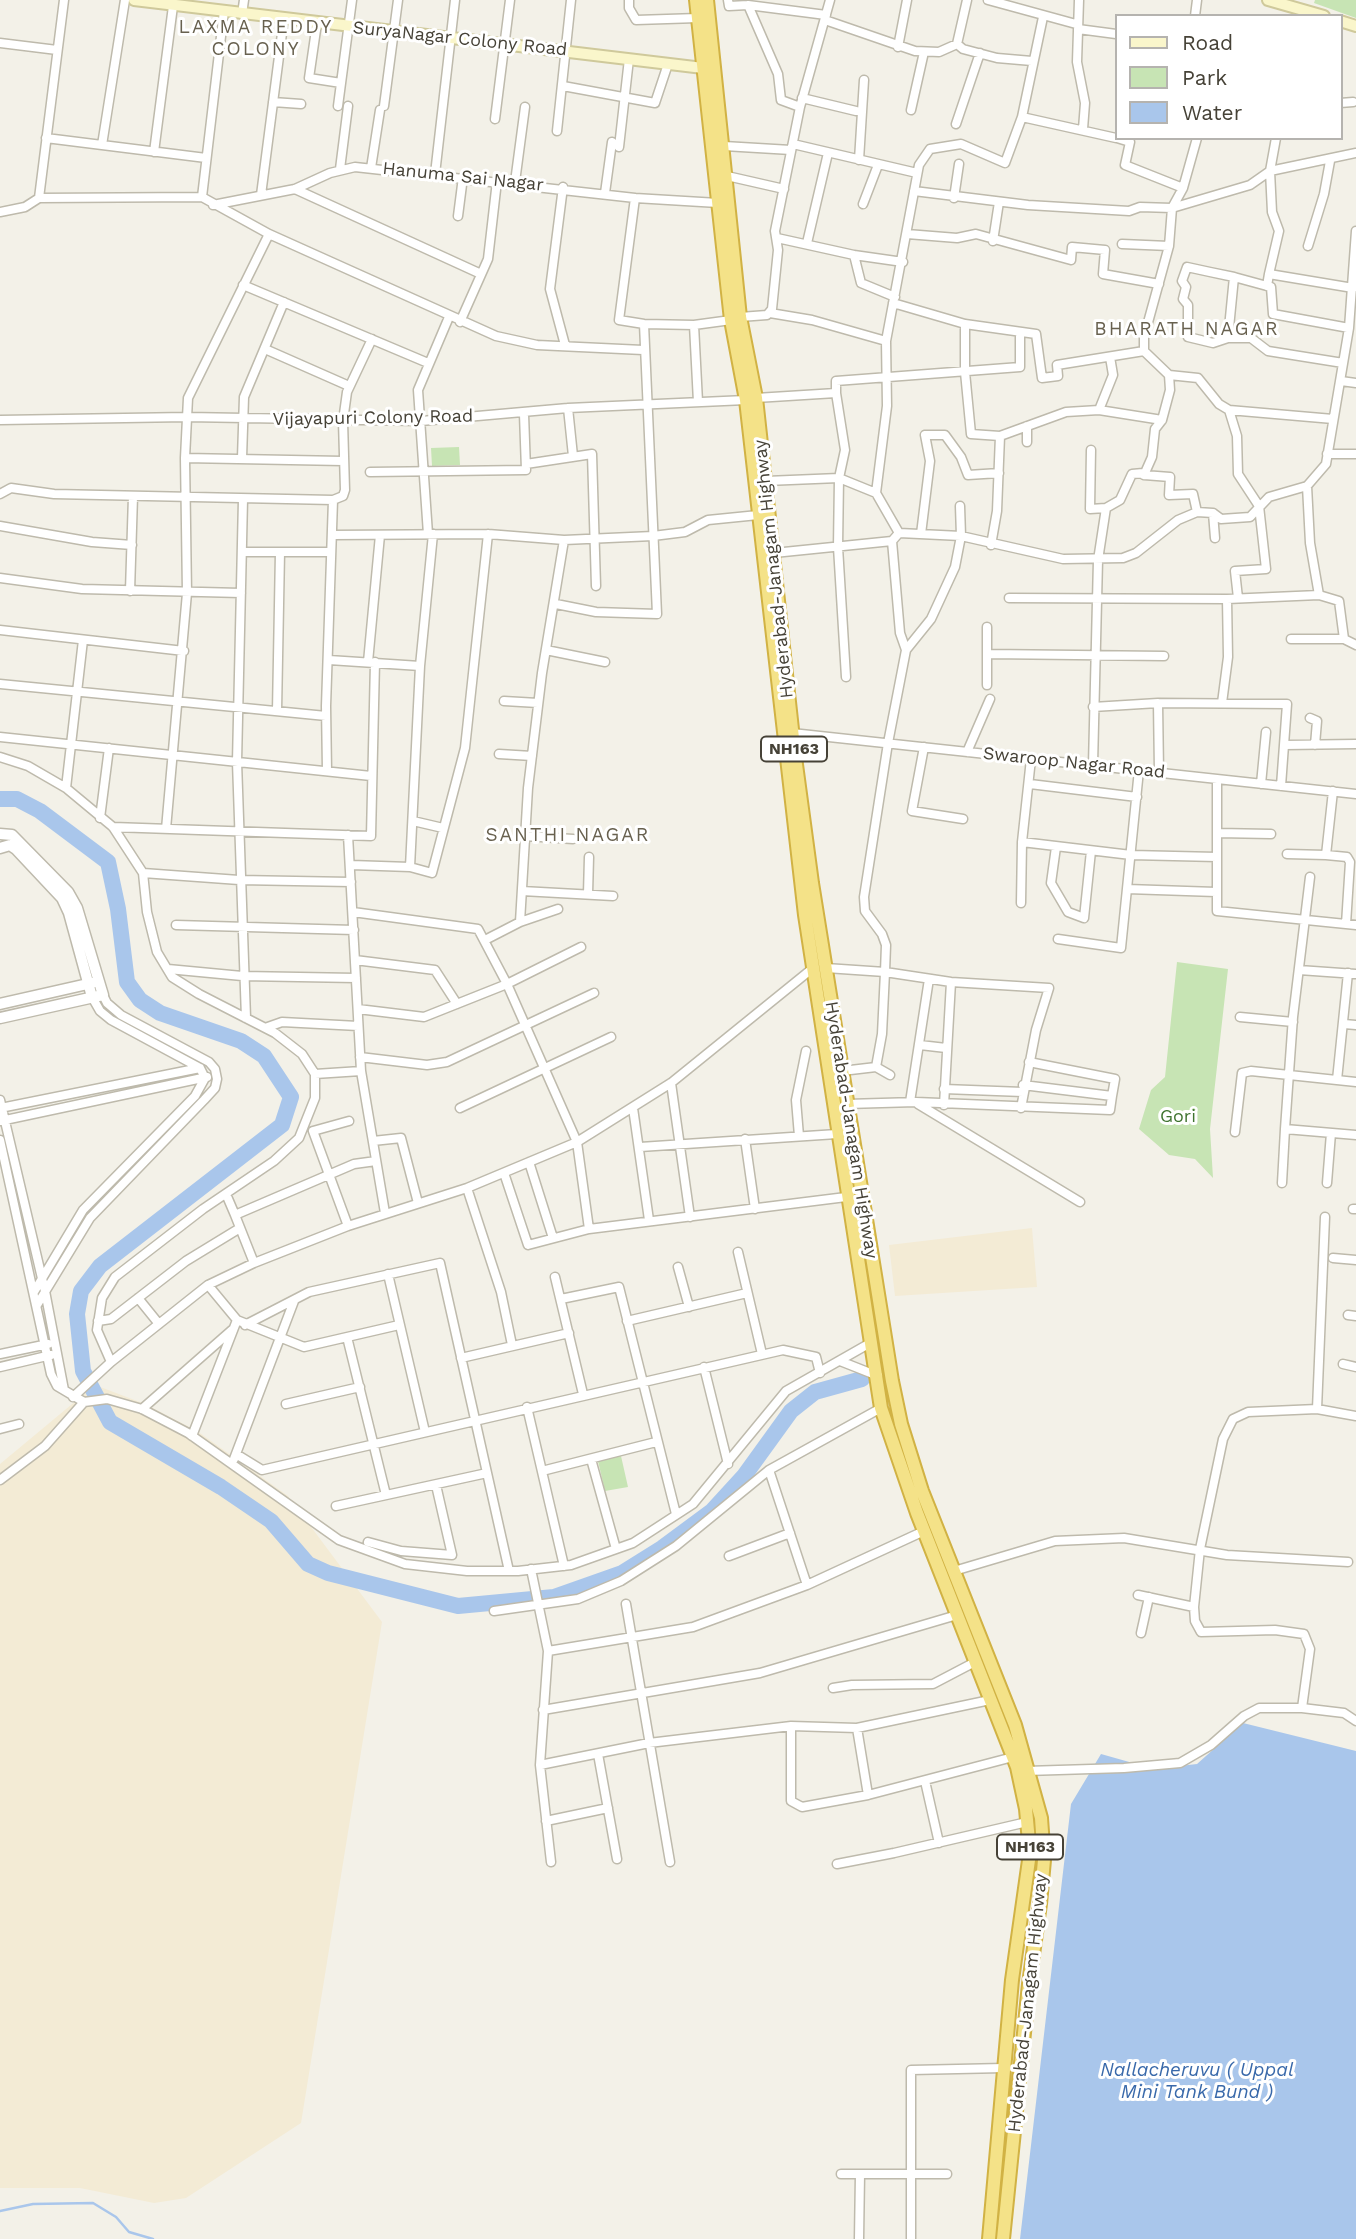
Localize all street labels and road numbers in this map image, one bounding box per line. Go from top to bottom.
street label: SuryaNagar Colony Road [352,17,568,61]
street label: Hanuma Sai Nagar [381,158,545,196]
street label: Vijayapuri Colony Road [273,405,473,431]
street label: Hyderabad-Janagam Highway [750,438,798,700]
road number: NH163 [761,736,827,762]
street label: Swaroop Nagar Road [982,743,1166,783]
street label: Hyderabad-Janagam Highway [820,1000,882,1260]
road number: NH163 [997,1834,1063,1859]
street label: Hyderabad-Janagam Highway [1004,1872,1052,2134]

